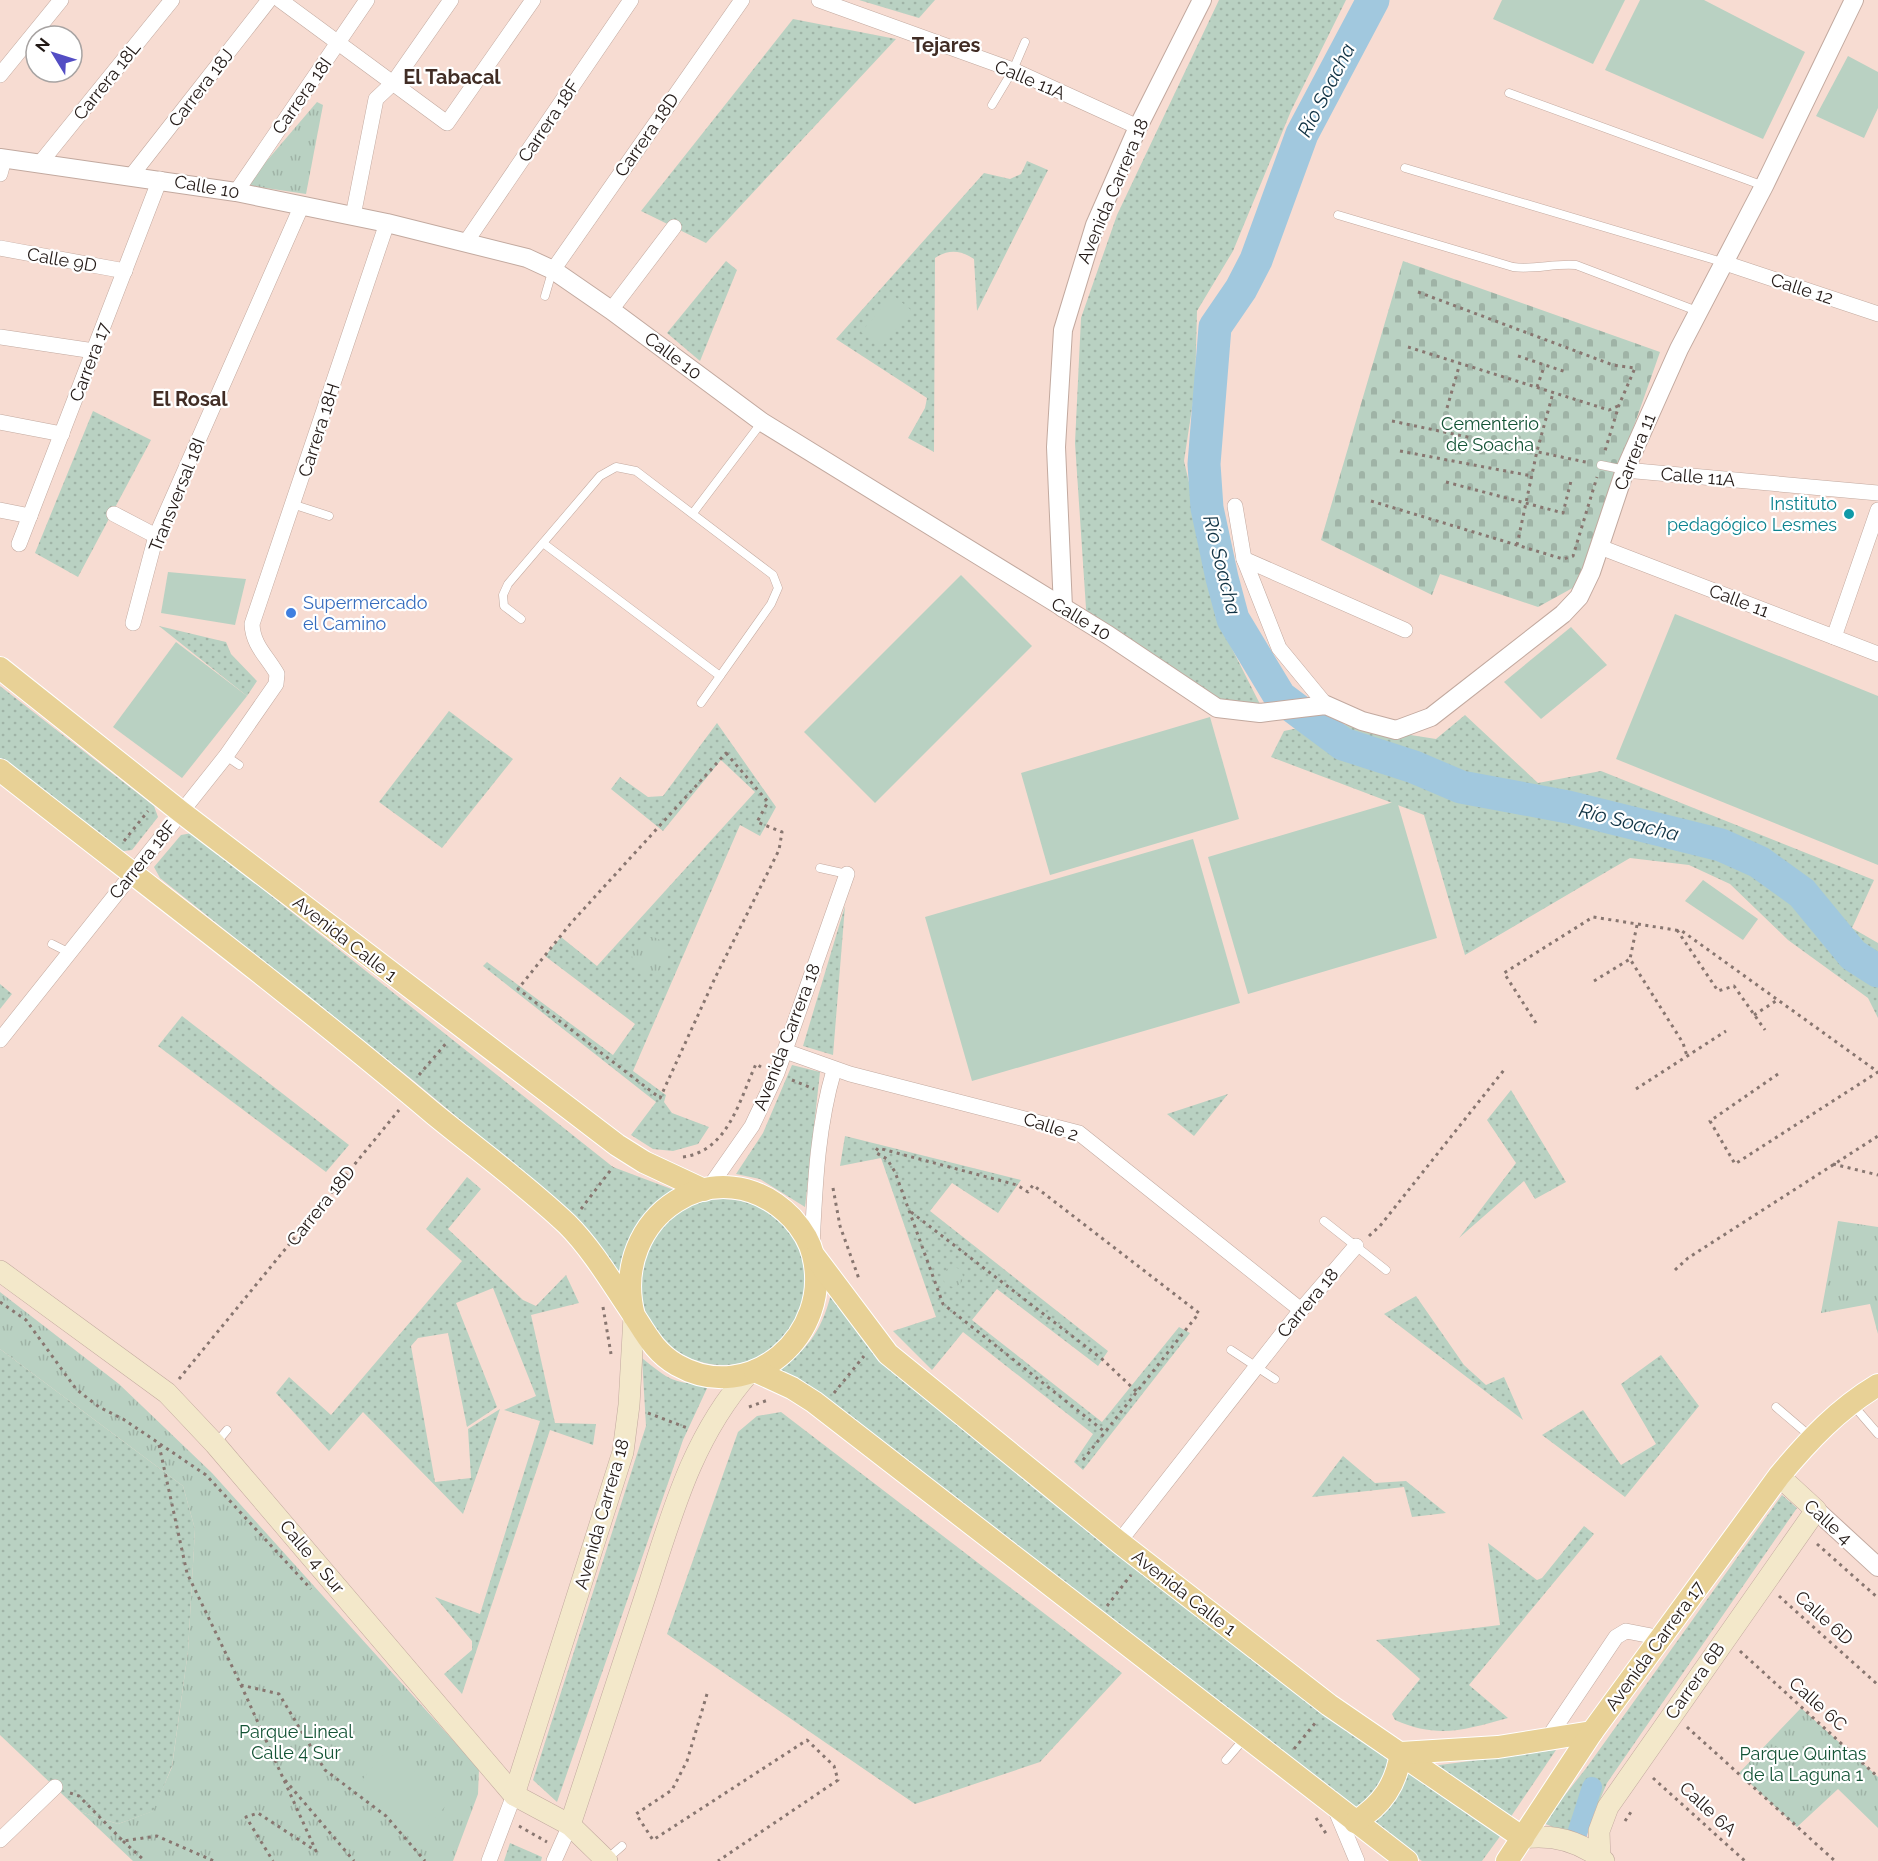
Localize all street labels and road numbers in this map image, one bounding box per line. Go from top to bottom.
street label: Carrera 18L [69,37,145,124]
street label: Carrera 18J [164,45,237,131]
street label: Carrera 18I [268,53,336,138]
street label: Calle 11A [992,55,1069,104]
street label: Carrera 18F [513,76,584,166]
street label: Carrera 18D [610,89,683,180]
street label: Avenida Carrera 18 [1072,115,1153,267]
street label: Calle 10 [173,170,241,203]
street label: Calle 9D [26,243,99,276]
street label: Calle 12 [1768,269,1836,308]
street label: Carrera 17 [65,319,114,404]
street label: Calle 10 [641,327,706,384]
street label: Carrera 18H [293,380,344,479]
street label: Carrera 11 [1610,410,1660,493]
street label: Transversal 18I [144,435,209,555]
street label: Calle 11A [1660,463,1736,490]
street label: Calle 11 [1706,580,1772,622]
street label: Calle 10 [1048,593,1115,645]
street label: Carrera 18F [105,816,181,903]
street label: Avenida Calle 1 [289,891,402,986]
street label: Avenida Carrera 18 [749,960,824,1113]
street label: Calle 2 [1021,1108,1081,1145]
street label: Carrera 18D [282,1161,359,1250]
street label: Carrera 18 [1273,1264,1343,1342]
street label: Avenida Carrera 18 [570,1436,633,1592]
street label: Calle 4 [1800,1495,1857,1549]
street label: Calle 4 Sur [276,1516,350,1598]
street label: Avenida Calle 1 [1128,1545,1241,1640]
street label: Avenida Carrera 17 [1601,1577,1709,1714]
street label: Calle 6D [1791,1586,1858,1649]
street label: Carrera 6B [1661,1638,1729,1723]
street label: Calle 6C [1785,1672,1851,1735]
street label: Calle 6A [1676,1777,1741,1840]

